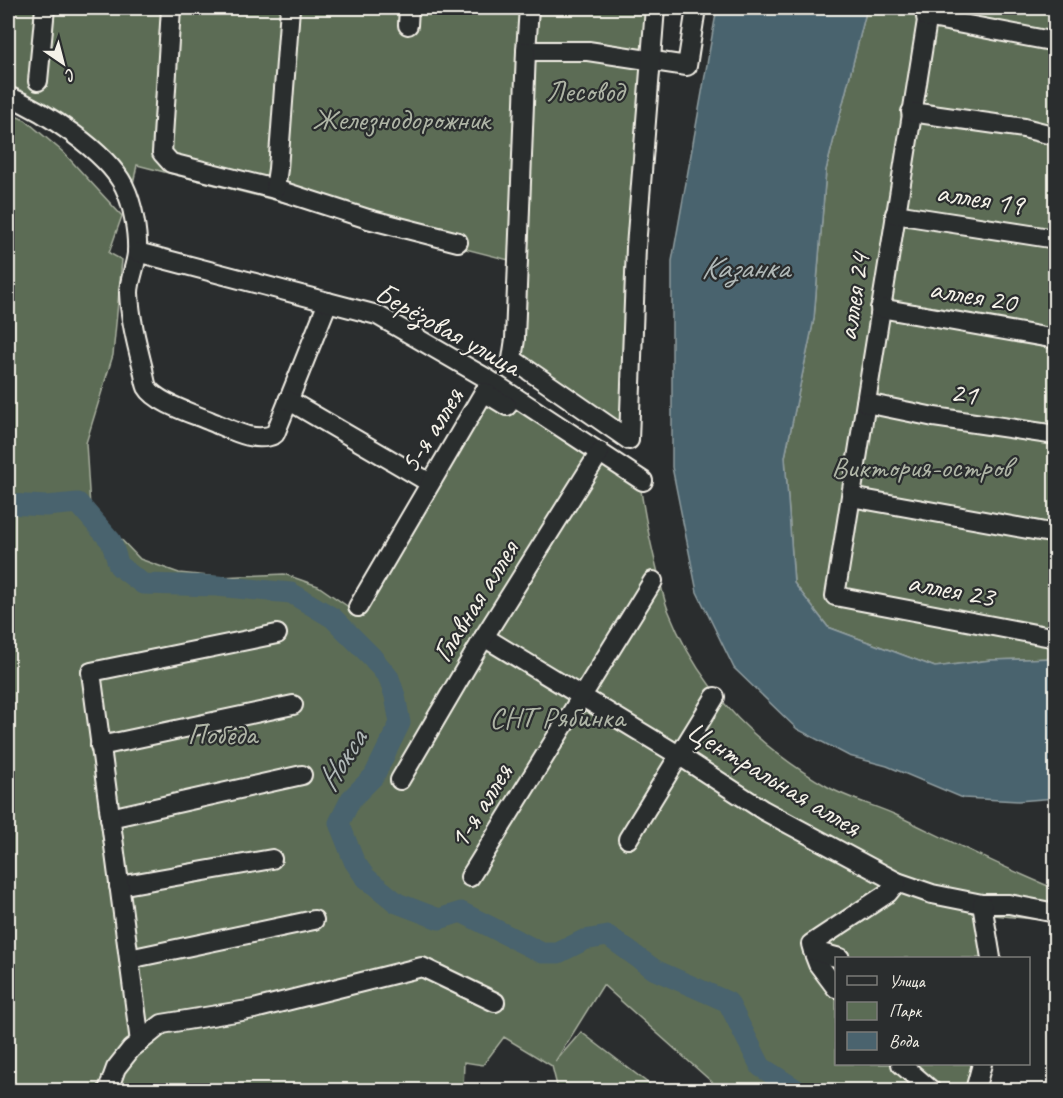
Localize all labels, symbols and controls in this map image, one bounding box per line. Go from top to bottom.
north arrow [33,33,93,93]
text: С [60,64,80,86]
park label: Лесовод [546,72,627,110]
park label: Железнодорожник [312,100,492,138]
street label: аллея 19 [934,172,1029,224]
water label: Казанка [701,247,793,288]
street label: аллея 24 [827,248,879,343]
street label: аллея 20 [926,269,1022,322]
street label: Берёзовая улица [368,273,530,386]
street label: 21 [948,372,981,414]
street label: 5-я аллея [390,379,473,480]
park label: Виктория-остров [831,448,1018,486]
street label: Главная аллея [423,531,529,669]
street label: аллея 23 [904,562,1000,617]
park label: СНТ Рябинка [489,698,627,736]
street label: Центральная аллея [680,711,869,846]
park label: Победа [187,715,259,753]
water label: Нокса [307,720,378,798]
street label: 1-я аллея [439,755,522,856]
legend [835,957,1030,1065]
text: Улица [889,970,926,992]
text: Парк [889,1000,923,1022]
text: Вода [889,1030,920,1052]

